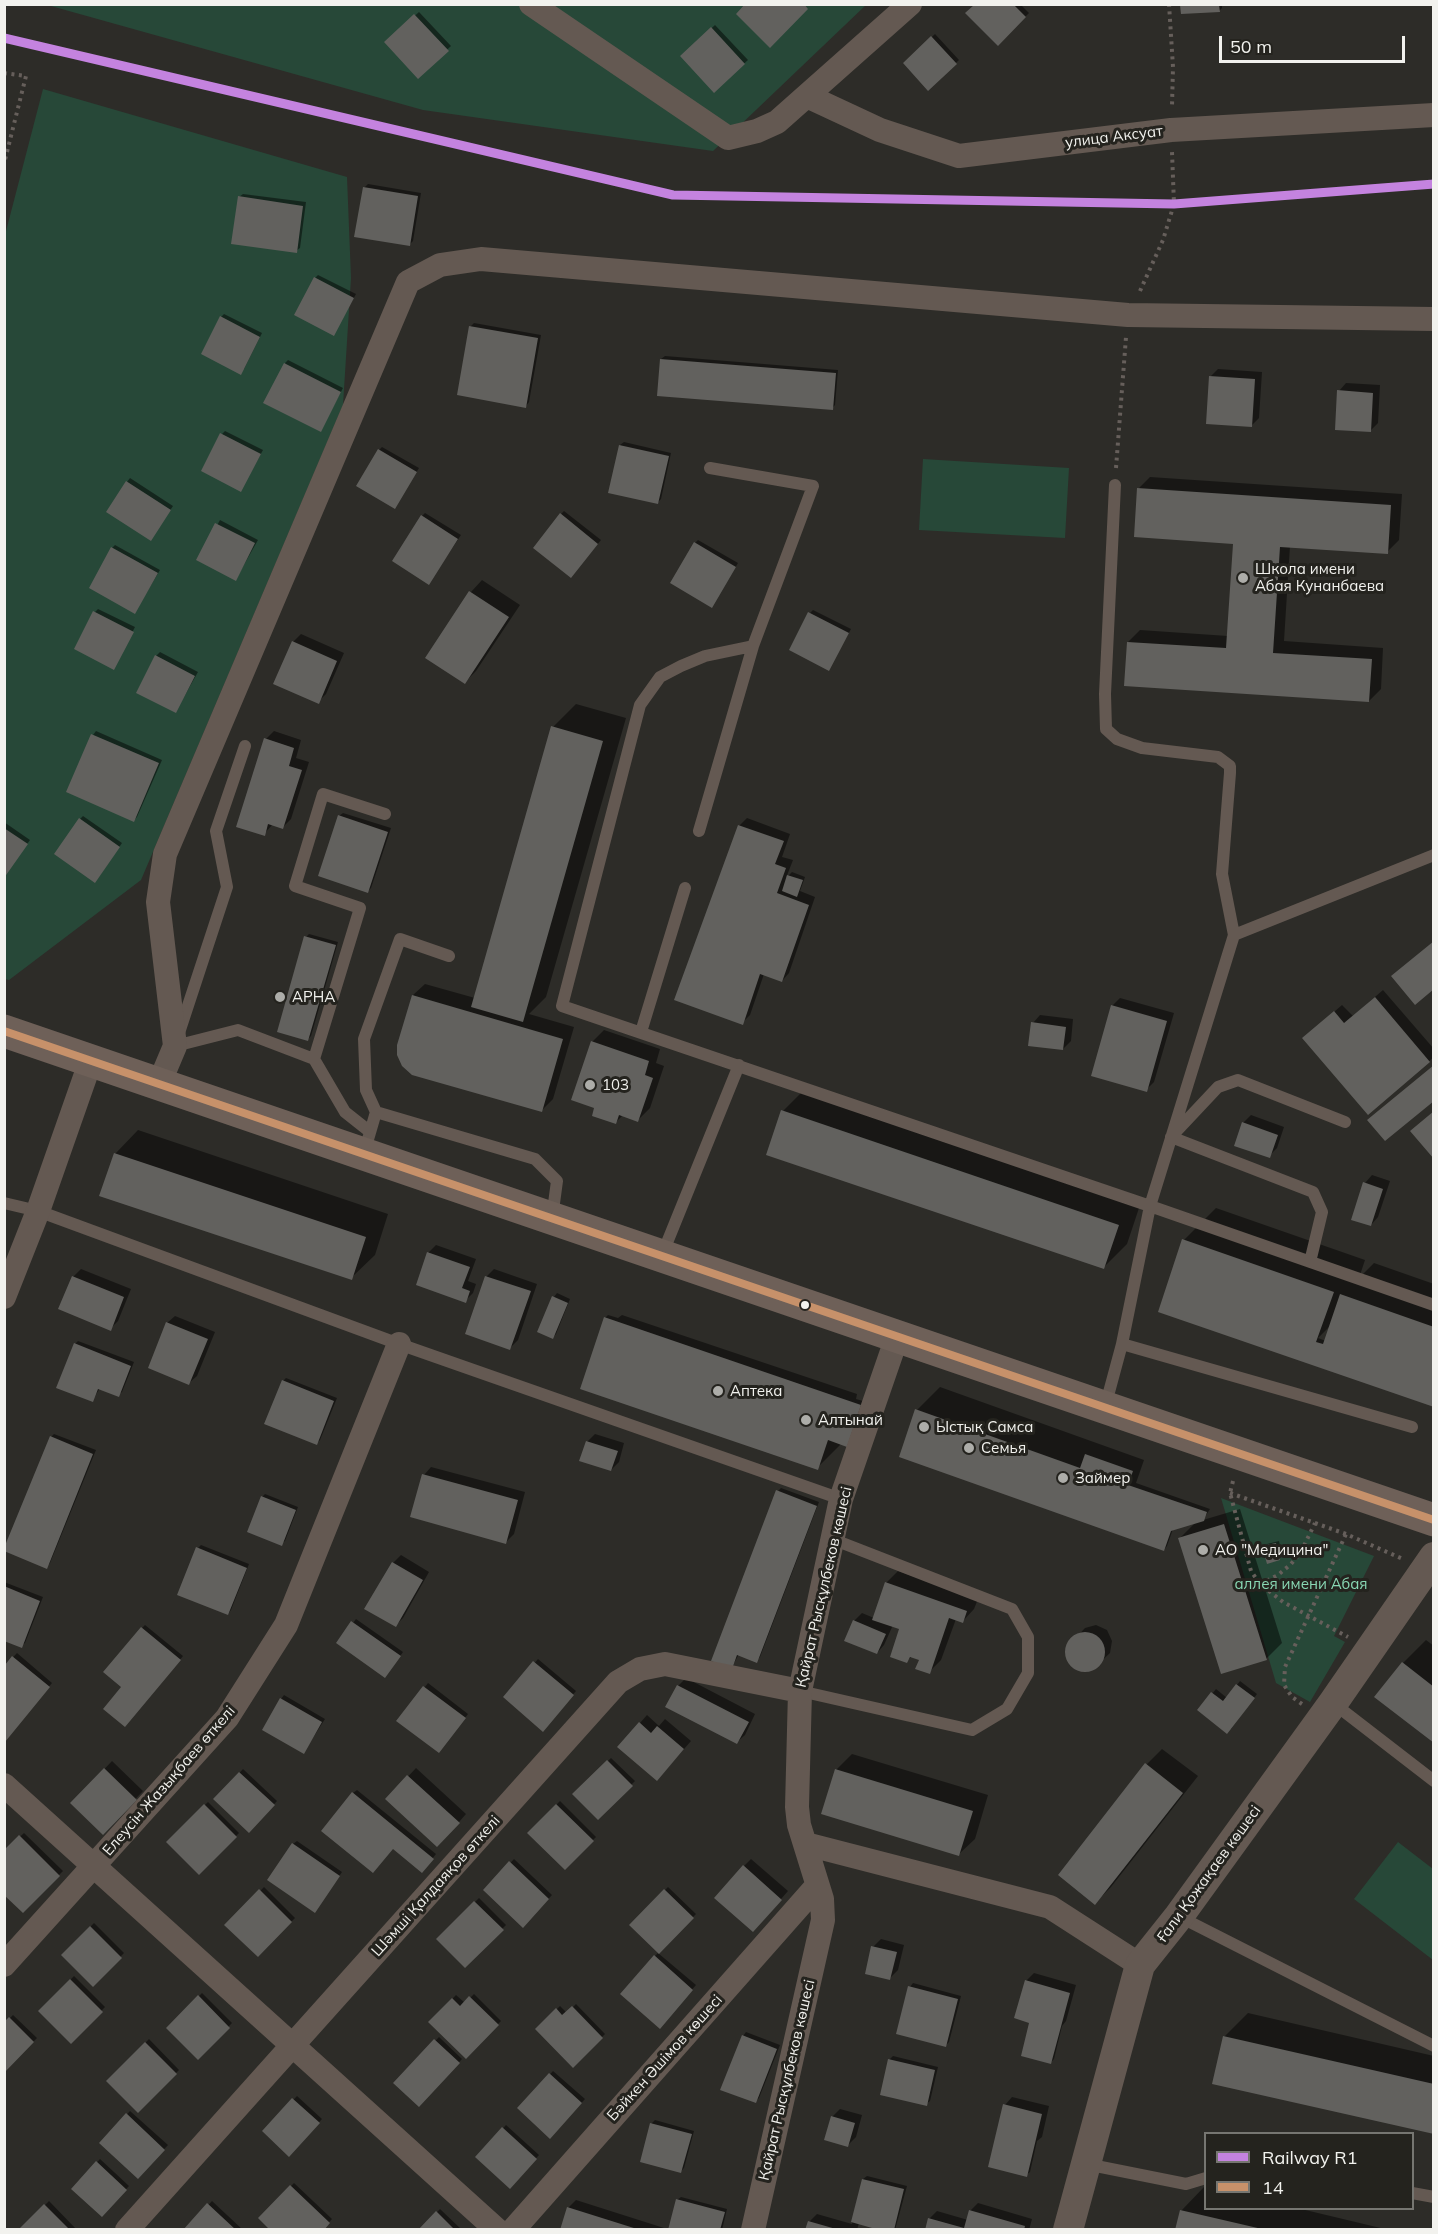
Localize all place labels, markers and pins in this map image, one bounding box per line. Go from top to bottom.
place label: Школа имени Абая Кунанбаева [1255,560,1384,595]
marker: Школа имени Абая Кунанбаева [1236,571,1250,585]
place label: АРНА [292,988,335,1006]
marker: АРНА [273,990,287,1004]
place label: 103 [602,1076,629,1094]
marker: 103 [583,1078,597,1092]
unlabelled marker [799,1299,811,1311]
place label: Аптека [730,1382,782,1400]
marker: Аптека [711,1384,725,1398]
place label: Алтынай [818,1411,883,1429]
marker: Алтынай [799,1413,813,1427]
place label: Ыстық Самса [936,1418,1033,1436]
marker: Ыстық Самса [917,1420,931,1434]
place label: Семья [981,1439,1026,1457]
marker: Семья [962,1441,976,1455]
place label: Займер [1075,1469,1130,1487]
marker: Займер [1056,1471,1070,1485]
place label: АО "Медицина" [1215,1541,1328,1559]
marker: АО "Медицина" [1196,1543,1210,1557]

